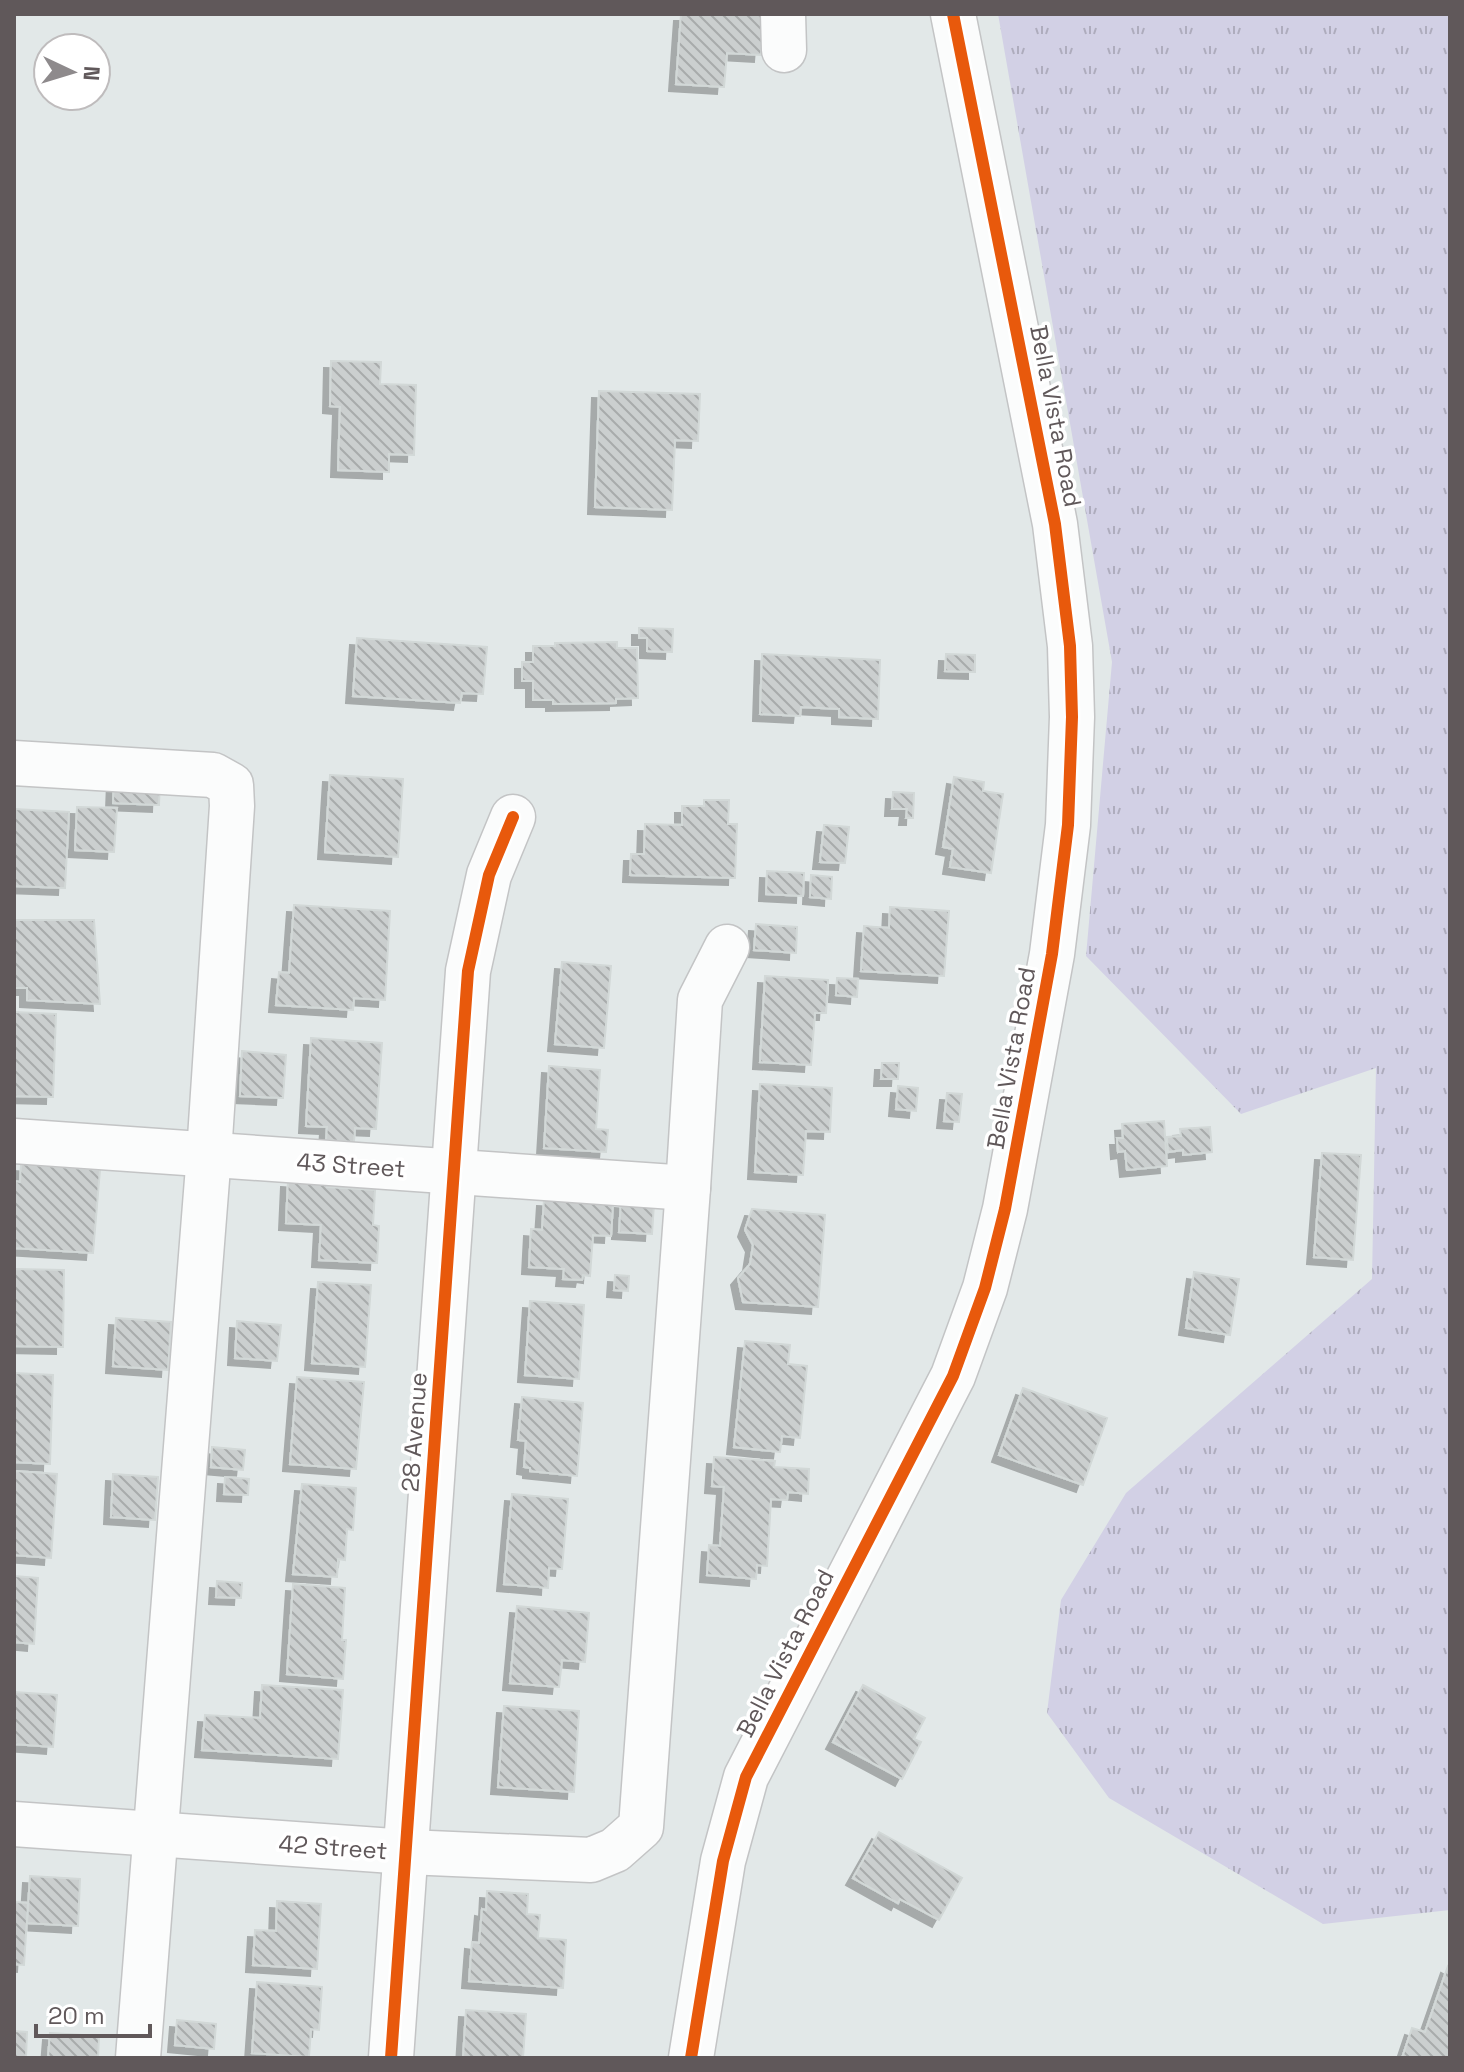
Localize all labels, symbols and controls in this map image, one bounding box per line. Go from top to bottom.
north arrow [32,32,112,112]
text: N [77,65,106,82]
street label: Bella Vista Road [1023,323,1089,509]
street label: Bella Vista Road [980,964,1042,1152]
street label: 43 Street [296,1146,406,1184]
street label: 28 Avenue [394,1371,434,1493]
street label: Bella Vista Road [729,1564,841,1742]
street label: 42 Street [278,1828,388,1866]
scale bar [36,1988,150,2038]
text: 20 m [48,2000,105,2031]

